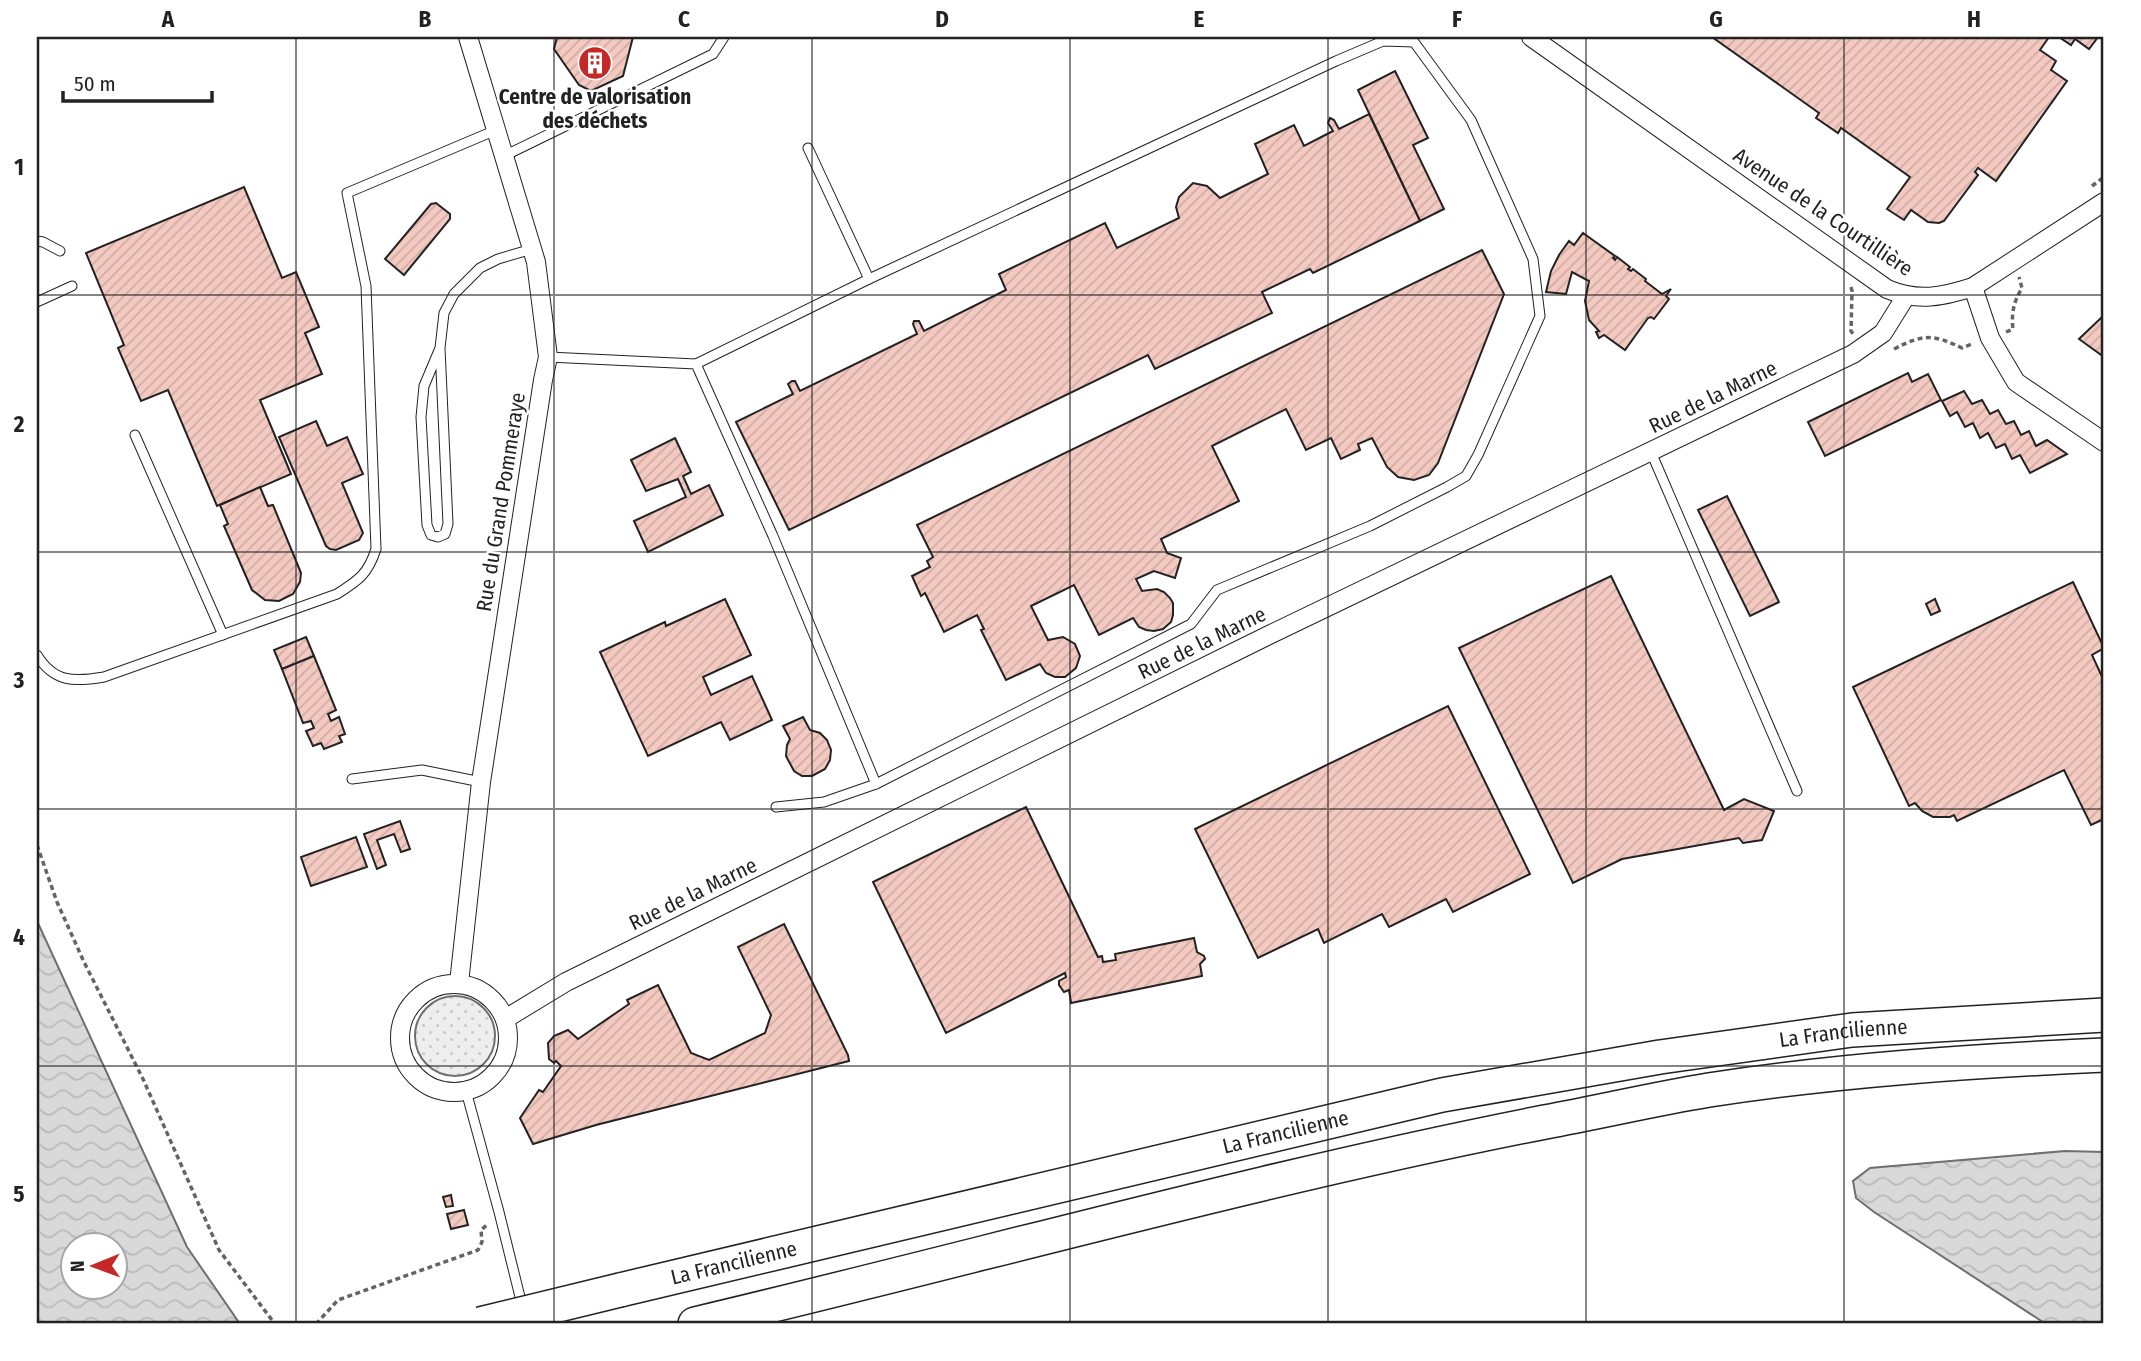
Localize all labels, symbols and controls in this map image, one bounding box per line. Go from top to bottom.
text: A [161,5,175,33]
text: B [419,5,432,33]
text: C [678,5,690,33]
text: D [935,5,949,33]
text: E [1194,5,1205,33]
text: F [1452,5,1462,33]
text: G [1709,5,1723,33]
text: H [1967,5,1981,33]
building icon: Centre de valorisation des déchets [576,44,614,82]
scale bar [63,60,212,104]
text: 50 m [74,71,116,97]
place label: Centre de valorisation des déchets [499,84,691,134]
street label: Avenue de la Courtillière [1728,142,1918,282]
text: 1 [14,153,24,181]
street label: Rue de la Marne [1645,355,1781,439]
street label: Rue du Grand Pommeraye [471,391,531,613]
text: 2 [13,410,25,438]
street label: Rue de la Marne [1134,601,1270,685]
text: 3 [13,666,25,694]
street label: Rue de la Marne [625,852,761,936]
text: 4 [13,923,25,951]
street label: La Francilienne [1777,1014,1908,1053]
street label: La Francilienne [1220,1105,1351,1160]
text: 5 [13,1180,25,1208]
north arrow [60,1232,130,1302]
street label: La Francilienne [668,1235,800,1291]
text: N [66,1260,89,1272]

